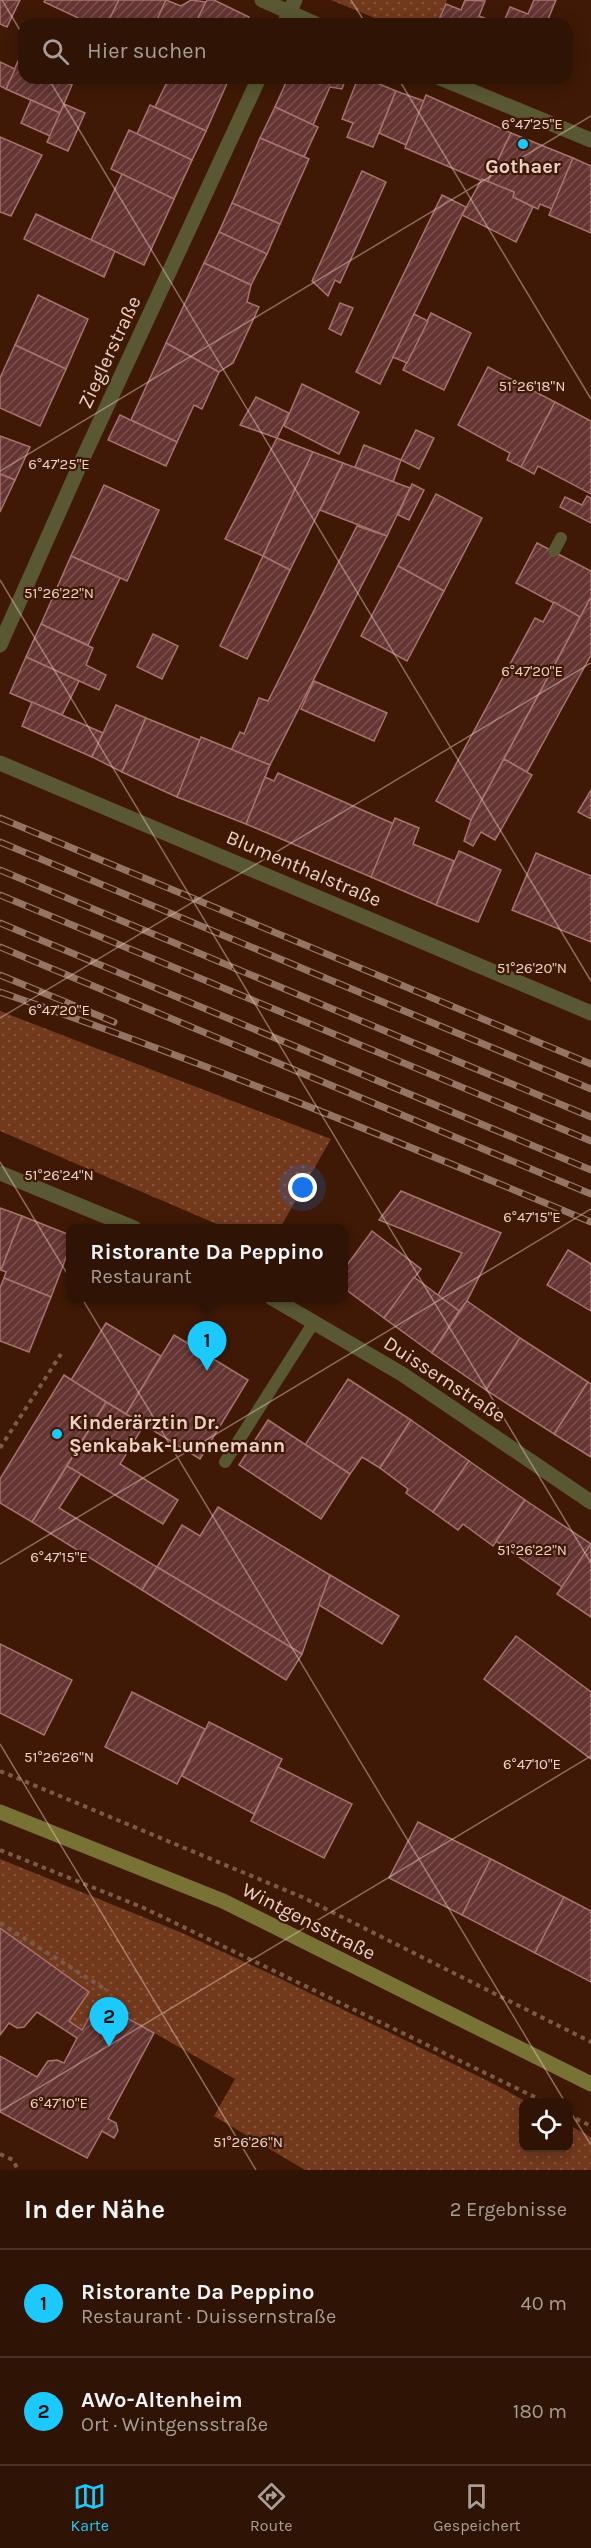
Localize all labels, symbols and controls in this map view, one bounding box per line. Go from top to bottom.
search box [18,18,573,84]
icon: search [39,35,72,68]
text: Hier suchen [87,38,207,64]
text: 6°47'25"E [501,115,563,133]
marker: Gothaer [516,137,530,151]
place label: Gothaer [485,155,561,178]
street label: Zieglerstraße [73,292,146,412]
text: 51°26'18"N [499,377,565,395]
text: 6°47'25"E [28,455,90,473]
text: 51°26'22"N [24,584,94,602]
text: 6°47'20"E [501,662,563,680]
street label: Blumenthalstraße [223,825,385,912]
text: 51°26'20"N [497,959,567,977]
text: 6°47'20"E [28,1001,90,1019]
text: 51°26'24"N [24,1166,94,1184]
your location [288,1173,317,1202]
text: 6°47'15"E [503,1208,561,1226]
popup [66,1224,348,1302]
text: Ristorante Da Peppino [90,1239,324,1265]
text: Restaurant [90,1265,192,1288]
pin: 1 [188,1322,226,1371]
street label: Duissernstraße [379,1331,510,1427]
place label: Kinderärztin Dr. Şenkabak-Lunnemann [69,1411,285,1457]
marker: Kinderärztin Dr. Şenkabak-Lunnemann [50,1427,64,1441]
text: 51°26'22"N [497,1541,567,1559]
text: 6°47'15"E [30,1548,88,1566]
text: 51°26'26"N [24,1748,94,1766]
text: 6°47'10"E [503,1755,561,1773]
street label: Wintgensstraße [238,1878,379,1965]
pin: 2 [90,1998,128,2047]
text: 6°47'10"E [30,2094,88,2112]
map controls [519,2098,573,2152]
button: locate [519,2098,573,2152]
text: 51°26'26"N [213,2133,283,2151]
text: In der Nähe [24,2194,165,2225]
text: 2 Ergebnisse [450,2198,567,2221]
text: Ristorante Da Peppino [81,2279,314,2305]
text: 1 [40,2292,47,2315]
text: 40 m [521,2292,567,2315]
text: Restaurant · Duissernstraße [81,2305,336,2328]
text: AWo-Altenheim [81,2387,243,2413]
text: 2 [37,2400,50,2423]
text: 180 m [513,2400,567,2423]
text: Ort · Wintgensstraße [81,2413,268,2436]
tab: Karte [70,2480,109,2535]
tab: Route [250,2480,292,2535]
tab: Gespeichert [433,2480,521,2535]

